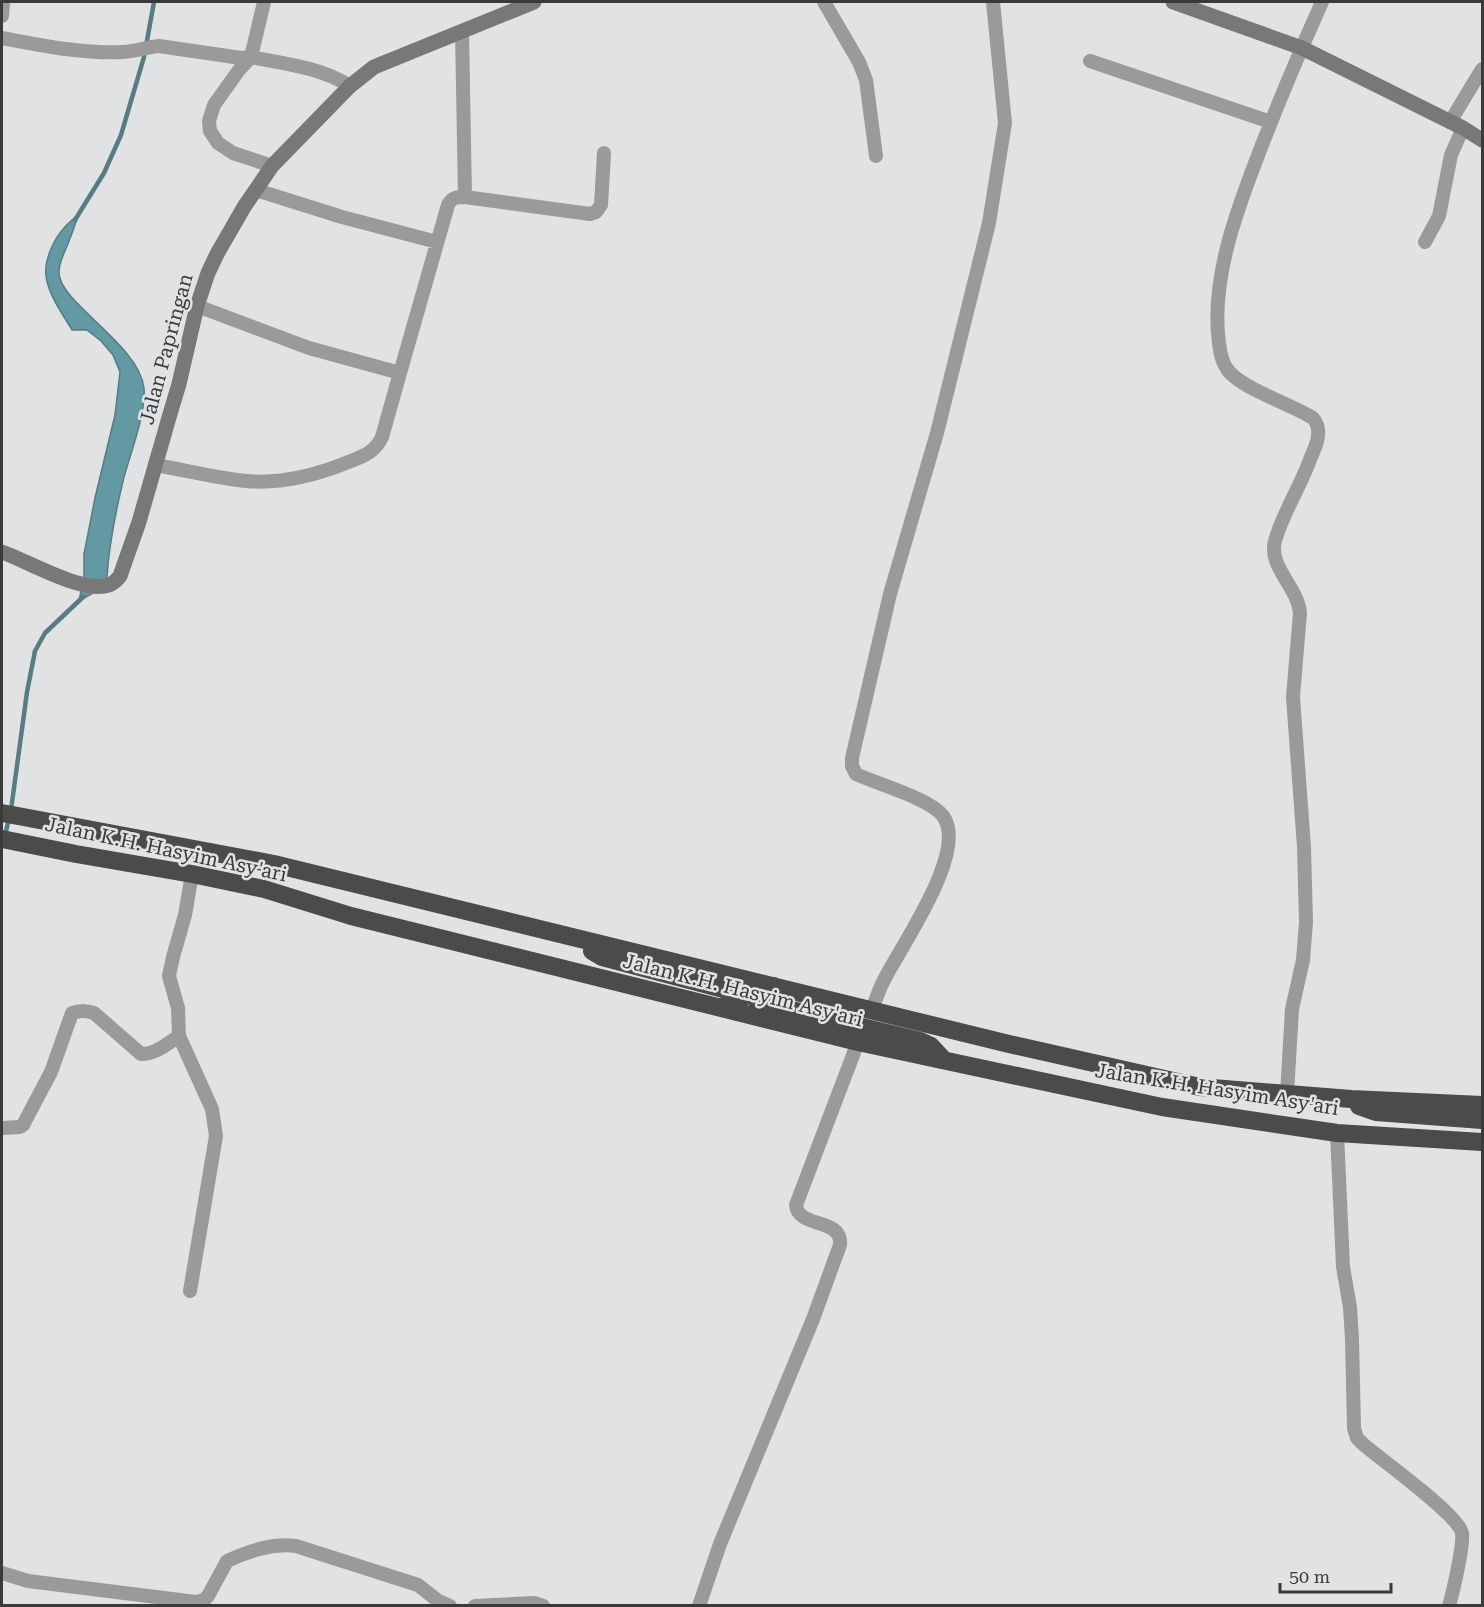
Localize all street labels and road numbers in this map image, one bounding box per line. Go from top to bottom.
street label: Jalan Papringan [134,271,198,427]
street label: Jalan K.H. Hasyim Asy'ari [43,812,289,886]
street label: Jalan K.H. Hasyim Asy'ari [620,949,866,1031]
street label: Jalan K.H. Hasyim Asy'ari [1093,1058,1341,1120]

